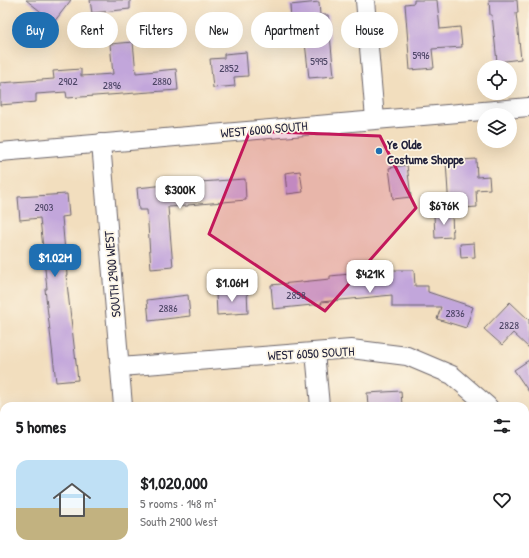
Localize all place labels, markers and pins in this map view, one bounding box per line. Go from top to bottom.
place label: Ye Olde Costume Shoppe [387,135,465,169]
marker: Ye Olde Costume Shoppe [374,146,384,156]
pin: $300K [152,176,208,210]
pin: $676K [416,192,472,226]
pin: $1.02M [22,244,88,278]
pin: $421K [342,260,398,294]
pin: $1.06M [199,269,265,303]

